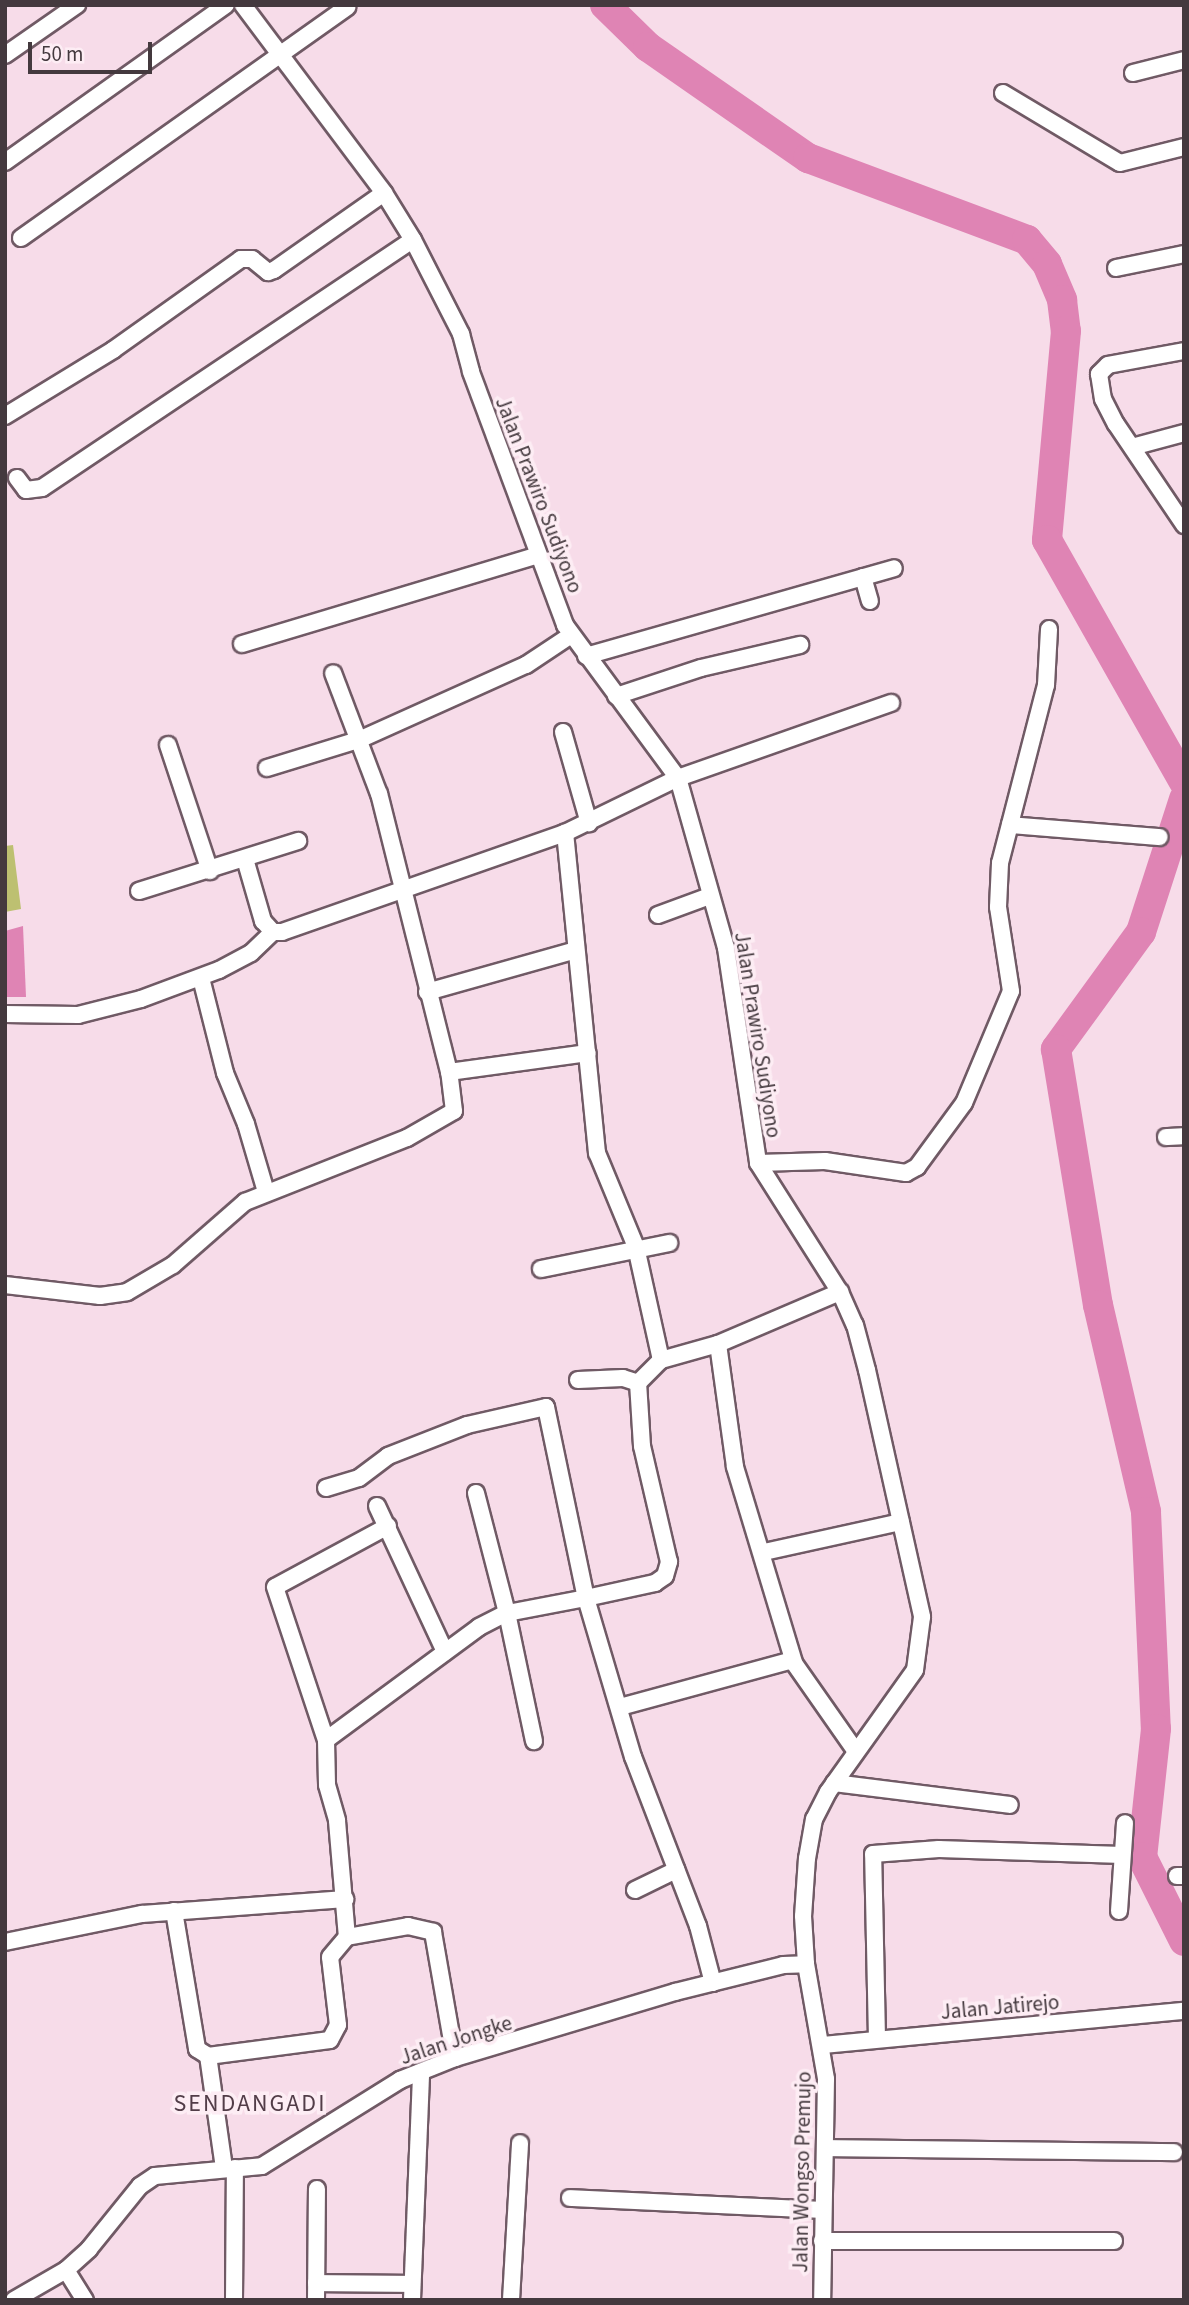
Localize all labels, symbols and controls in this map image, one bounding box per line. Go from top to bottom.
scale bar [32,28,156,72]
text: 50 m [41,39,83,69]
street label: Jalan Prawiro Sudiyono [490,393,588,597]
street label: Jalan Prawiro Sudiyono [729,930,787,1140]
street label: Jalan Jatirejo [940,1989,1060,2025]
street label: Jalan Jongke [397,2010,515,2070]
street label: Jalan Wongso Premujo [788,2071,816,2273]
district label: SENDANGADI [175,2090,325,2118]

